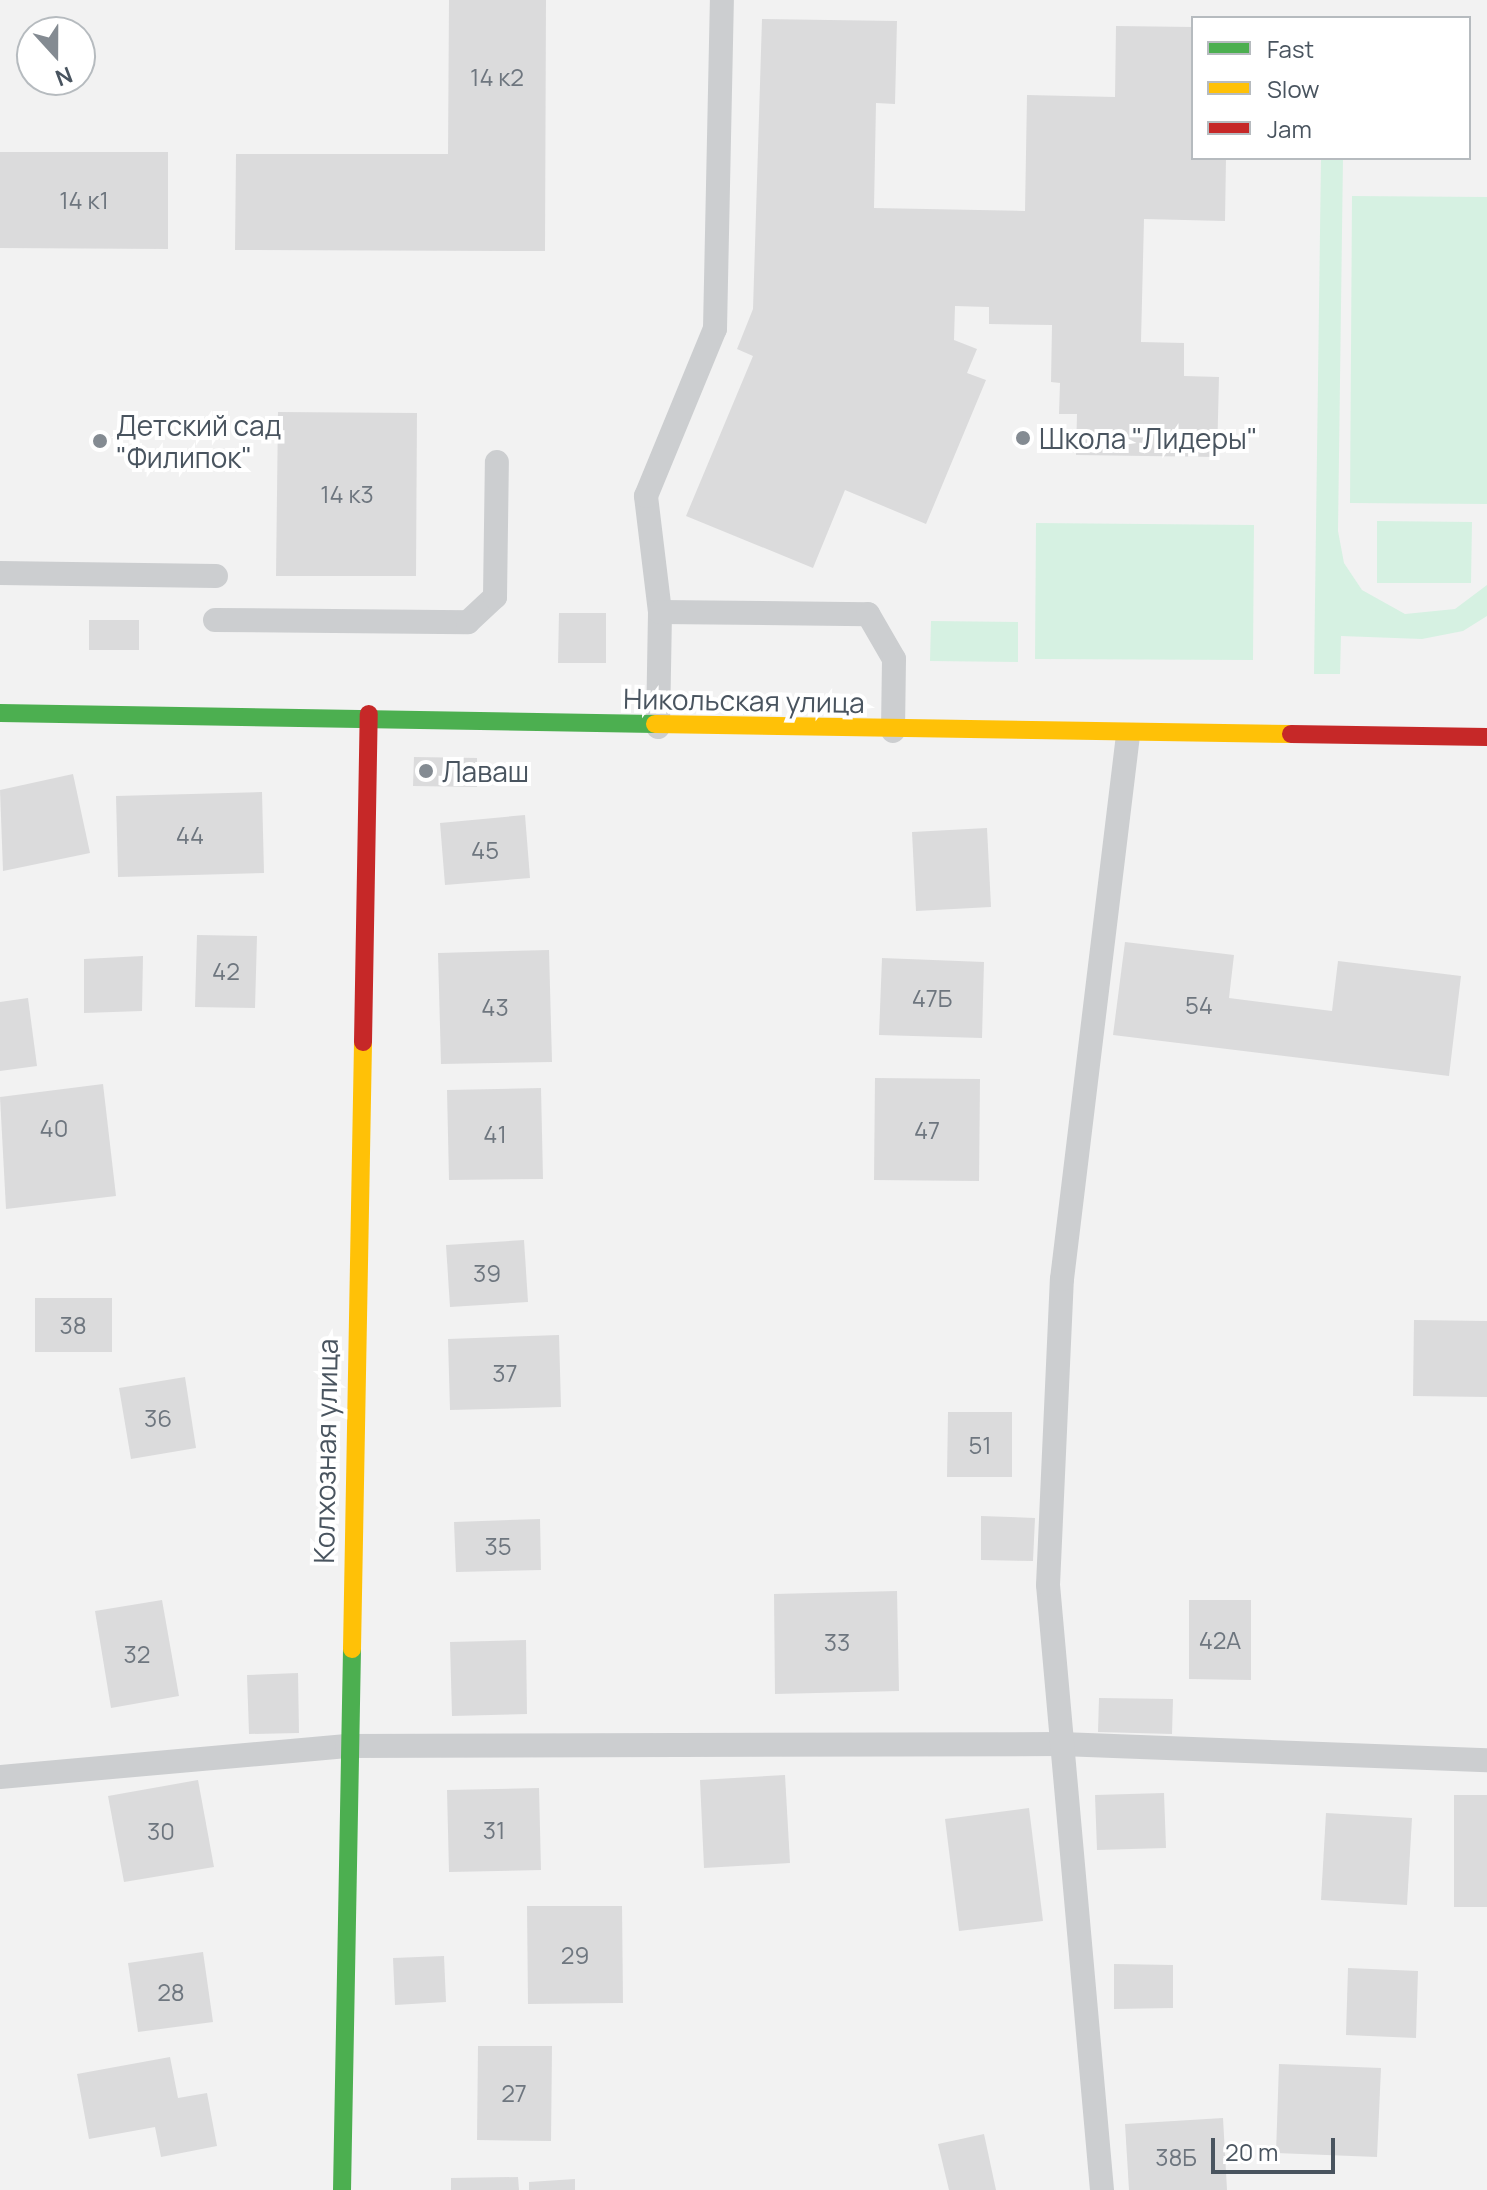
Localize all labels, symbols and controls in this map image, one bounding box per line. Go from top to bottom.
north arrow [16,16,96,96]
legend [1191,16,1471,160]
text: Fast [1267,32,1314,65]
text: N [51,60,77,93]
house number: 14 к2 [470,63,524,91]
text: Slow [1267,72,1320,105]
text: Jam [1267,112,1312,145]
house number: 14 к1 [59,186,109,214]
place label: Детский сад "Филипок" [116,408,281,474]
place label: Школа "Лидеры" [1039,421,1258,455]
marker: Школа "Лидеры" [1014,429,1032,447]
marker: Детский сад "Филипок" [91,432,109,450]
house number: 14 к3 [320,480,374,508]
street label: Никольская улица [623,681,865,719]
place label: Лаваш [442,754,529,788]
marker: Лаваш [417,762,435,780]
house number: 44 [176,821,204,849]
house number: 45 [471,836,499,864]
house number: 42 [212,957,240,985]
house number: 47Б [912,984,952,1012]
house number: 54 [1185,991,1213,1019]
house number: 43 [481,993,509,1021]
house number: 40 [40,1114,68,1142]
house number: 47 [914,1116,940,1144]
house number: 41 [483,1120,507,1148]
house number: 39 [473,1259,501,1287]
house number: 38 [59,1311,87,1339]
street label: Колхозная улица [306,1338,344,1564]
house number: 37 [492,1359,518,1387]
house number: 36 [144,1404,172,1432]
house number: 51 [968,1431,992,1459]
house number: 35 [484,1532,512,1560]
house number: 42А [1199,1626,1241,1654]
house number: 33 [824,1628,850,1656]
house number: 32 [124,1640,150,1668]
house number: 31 [483,1816,505,1844]
house number: 30 [147,1817,175,1845]
house number: 29 [561,1941,589,1969]
house number: 28 [157,1978,185,2006]
house number: 27 [501,2079,527,2107]
scale bar [1215,2122,1339,2172]
text: 20 m [1225,2135,1278,2168]
house number: 38Б [1155,2143,1197,2171]

